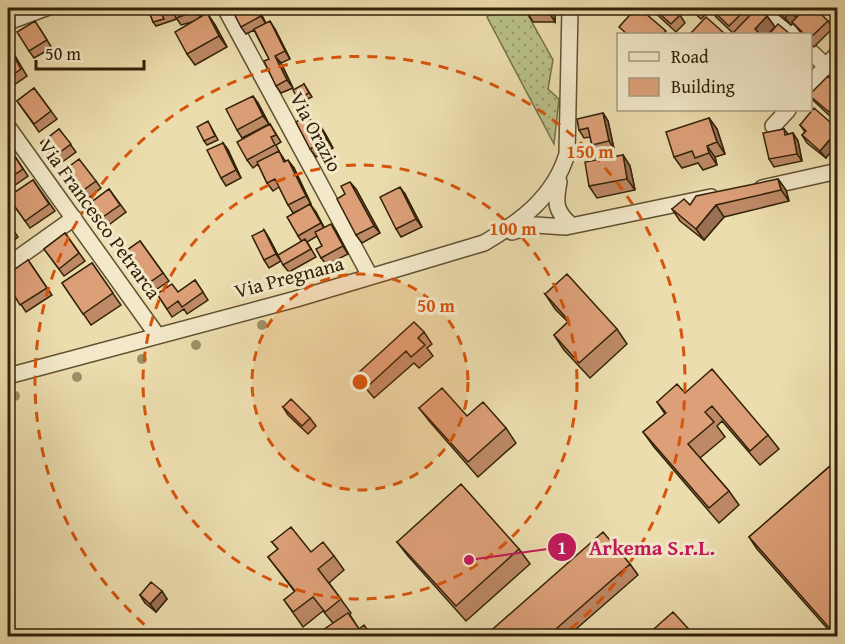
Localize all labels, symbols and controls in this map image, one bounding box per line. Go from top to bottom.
scale bar [36,33,144,71]
legend [617,33,812,111]
text: 50 m [45,40,81,67]
text: Road [671,43,709,70]
text: Building [671,73,735,100]
street label: Via Orazio [283,87,350,177]
street label: Via Francesco Petrarca [32,133,169,305]
text: 150 m [566,138,614,165]
text: 100 m [489,215,537,242]
street label: Via Pregnana [231,248,347,305]
text: 50 m [417,292,456,319]
centre of rings [350,372,370,392]
callout: Arkema S.r.L. [547,528,727,567]
text: Arkema S.r.L. [589,532,715,563]
text: 1 [557,534,567,561]

